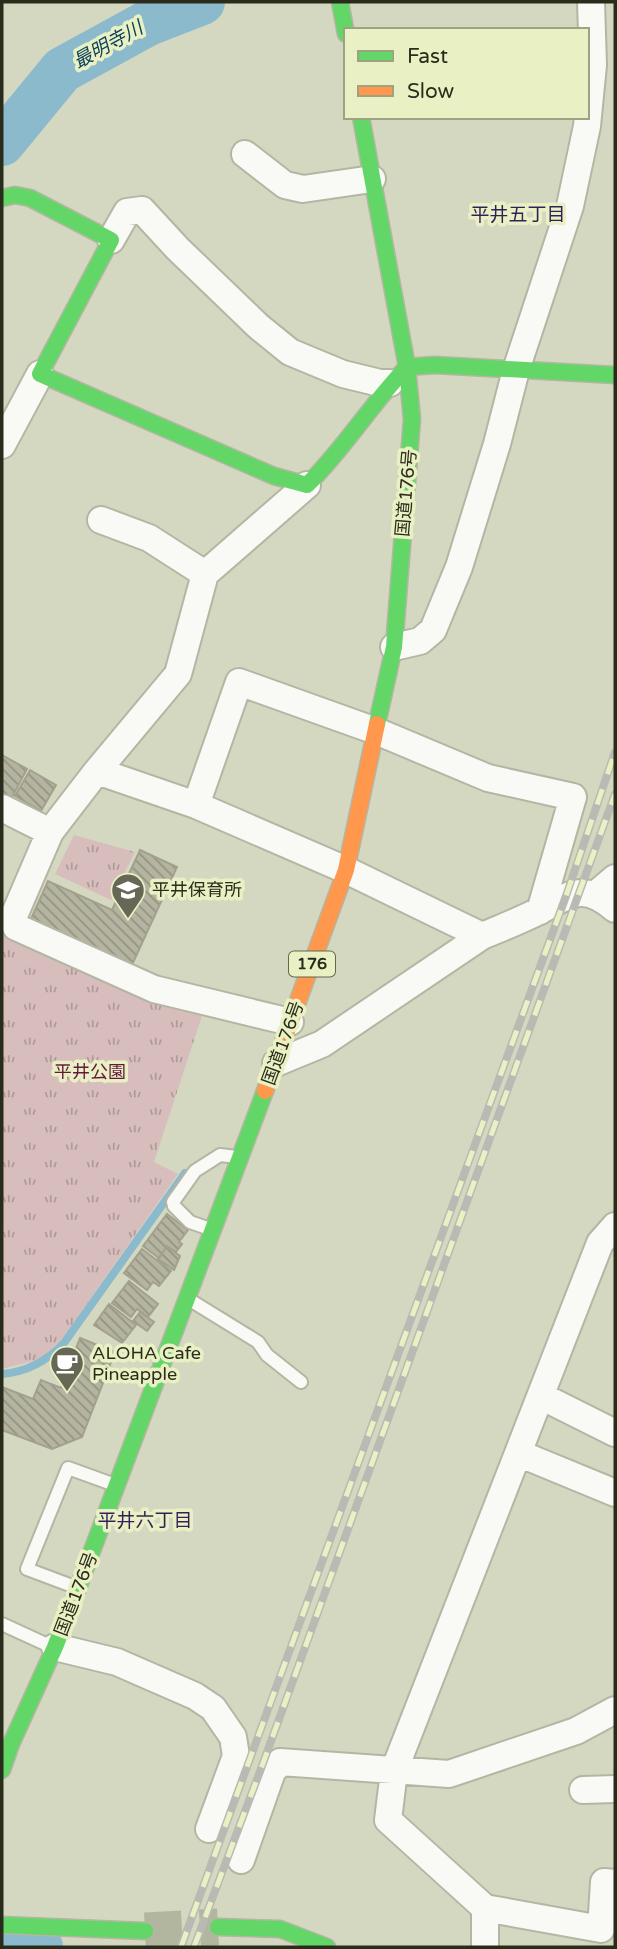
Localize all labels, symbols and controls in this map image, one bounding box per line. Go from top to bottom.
water label: 最明寺川 [69,16,148,73]
legend [344,28,589,119]
text: Fast [407,44,448,69]
text: Slow [407,79,455,104]
district label: 平井五丁目 [470,204,566,226]
street label: 国道176号 [391,448,421,538]
school or university icon: 平井保育所 [109,871,147,920]
place label: 平井保育所 [152,879,242,901]
road number: 176 [289,952,335,976]
street label: 国道176号 [258,998,308,1088]
park label: 平井公園 [54,1061,126,1083]
place label: ALOHA Cafe Pineapple [92,1342,201,1385]
cafe icon: ALOHA Cafe Pineapple [48,1344,86,1393]
district label: 平井六丁目 [97,1510,193,1532]
street label: 国道176号 [50,1549,102,1639]

